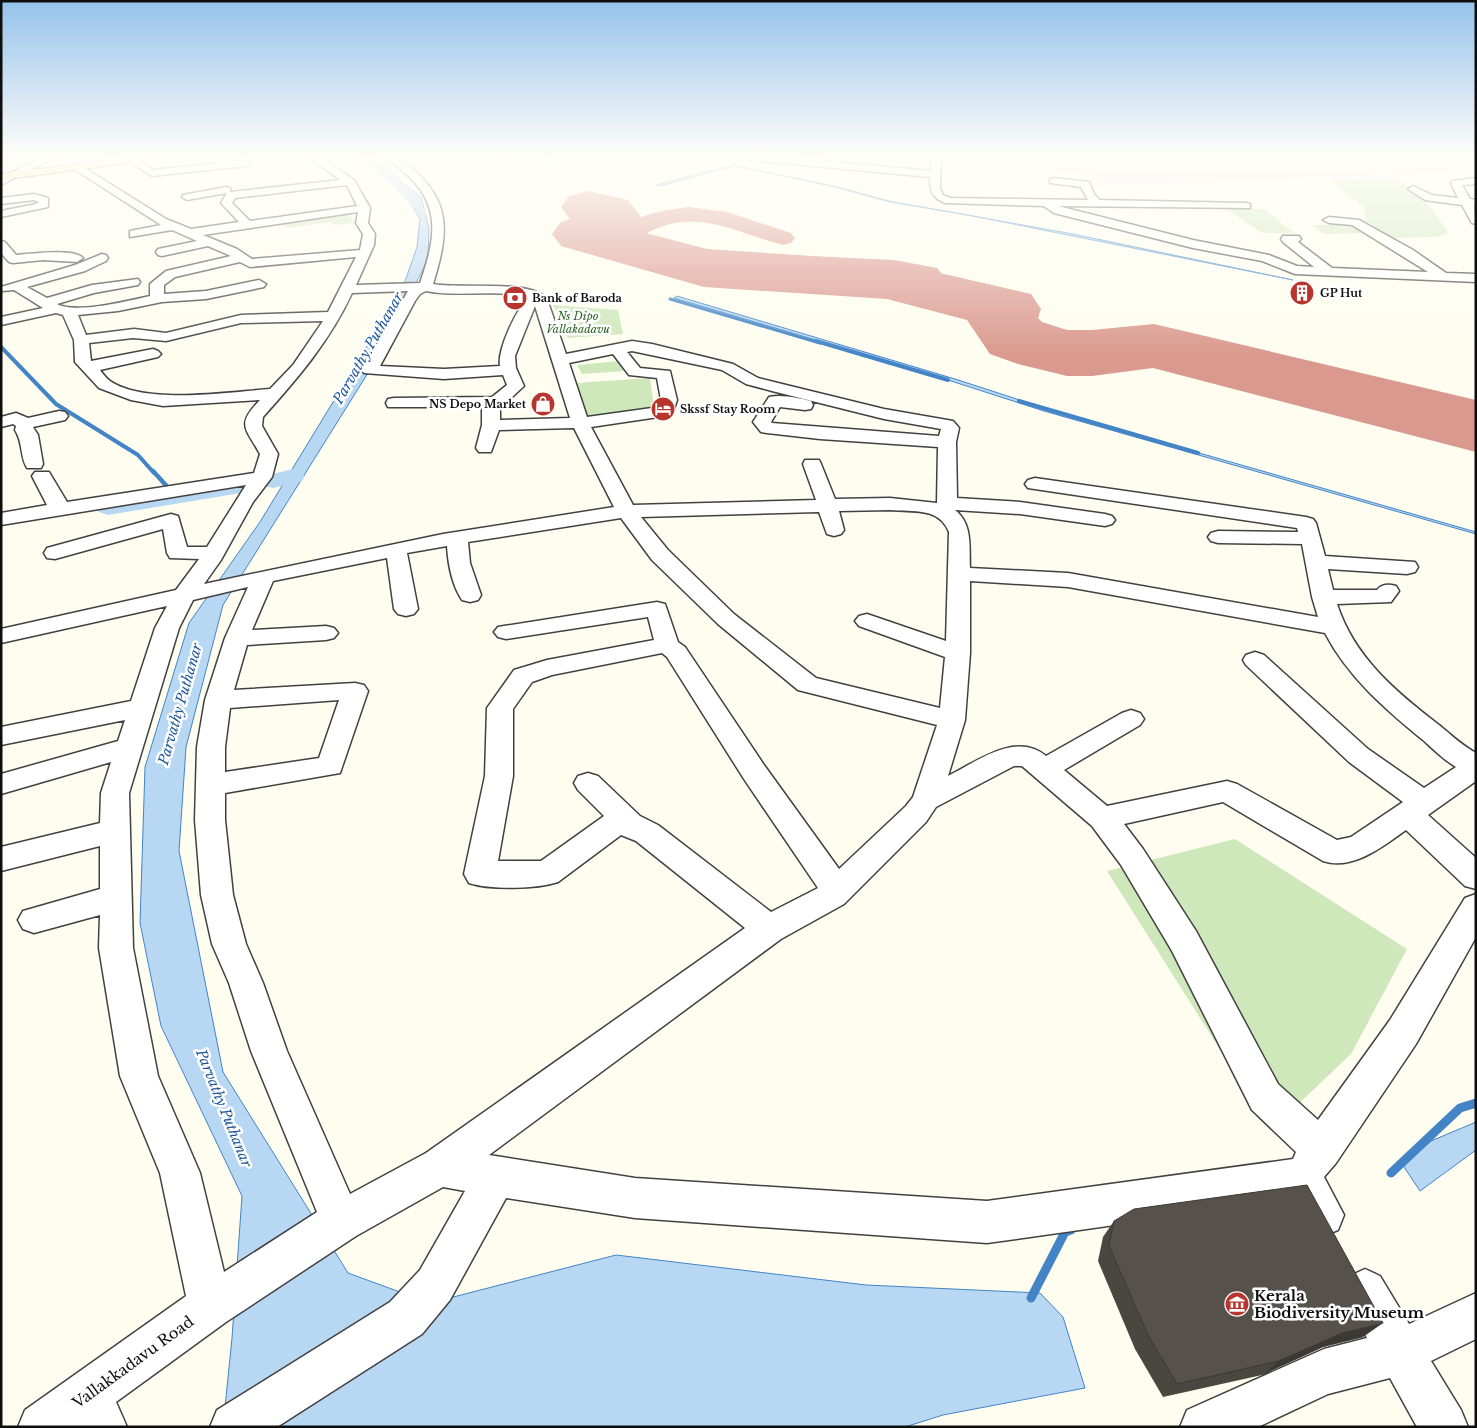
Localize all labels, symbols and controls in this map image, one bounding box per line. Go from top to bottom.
building icon: GP Hut [1289,280,1315,306]
bank icon: Bank of Baroda [502,285,528,311]
place label: GP Hut [1320,286,1363,300]
water label: Parvathy Puthanar [328,289,407,408]
place label: Bank of Baroda [532,291,623,305]
park label: Ns Dipo Vallakadavu [546,309,610,336]
shop icon: NS Depo Market [530,391,556,417]
hotel icon: Skssf Stay Room [650,396,676,422]
place label: NS Depo Market [429,397,527,411]
place label: Skssf Stay Room [680,402,775,416]
water label: Parvathy Puthanar [154,641,206,768]
water label: Parvathy Puthanar [192,1045,256,1170]
place label: Kerala Biodiversity Museum [1254,1286,1424,1322]
museum icon: Kerala Biodiversity Museum [1224,1291,1250,1317]
street label: Vallakkadavu Road [68,1312,197,1413]

